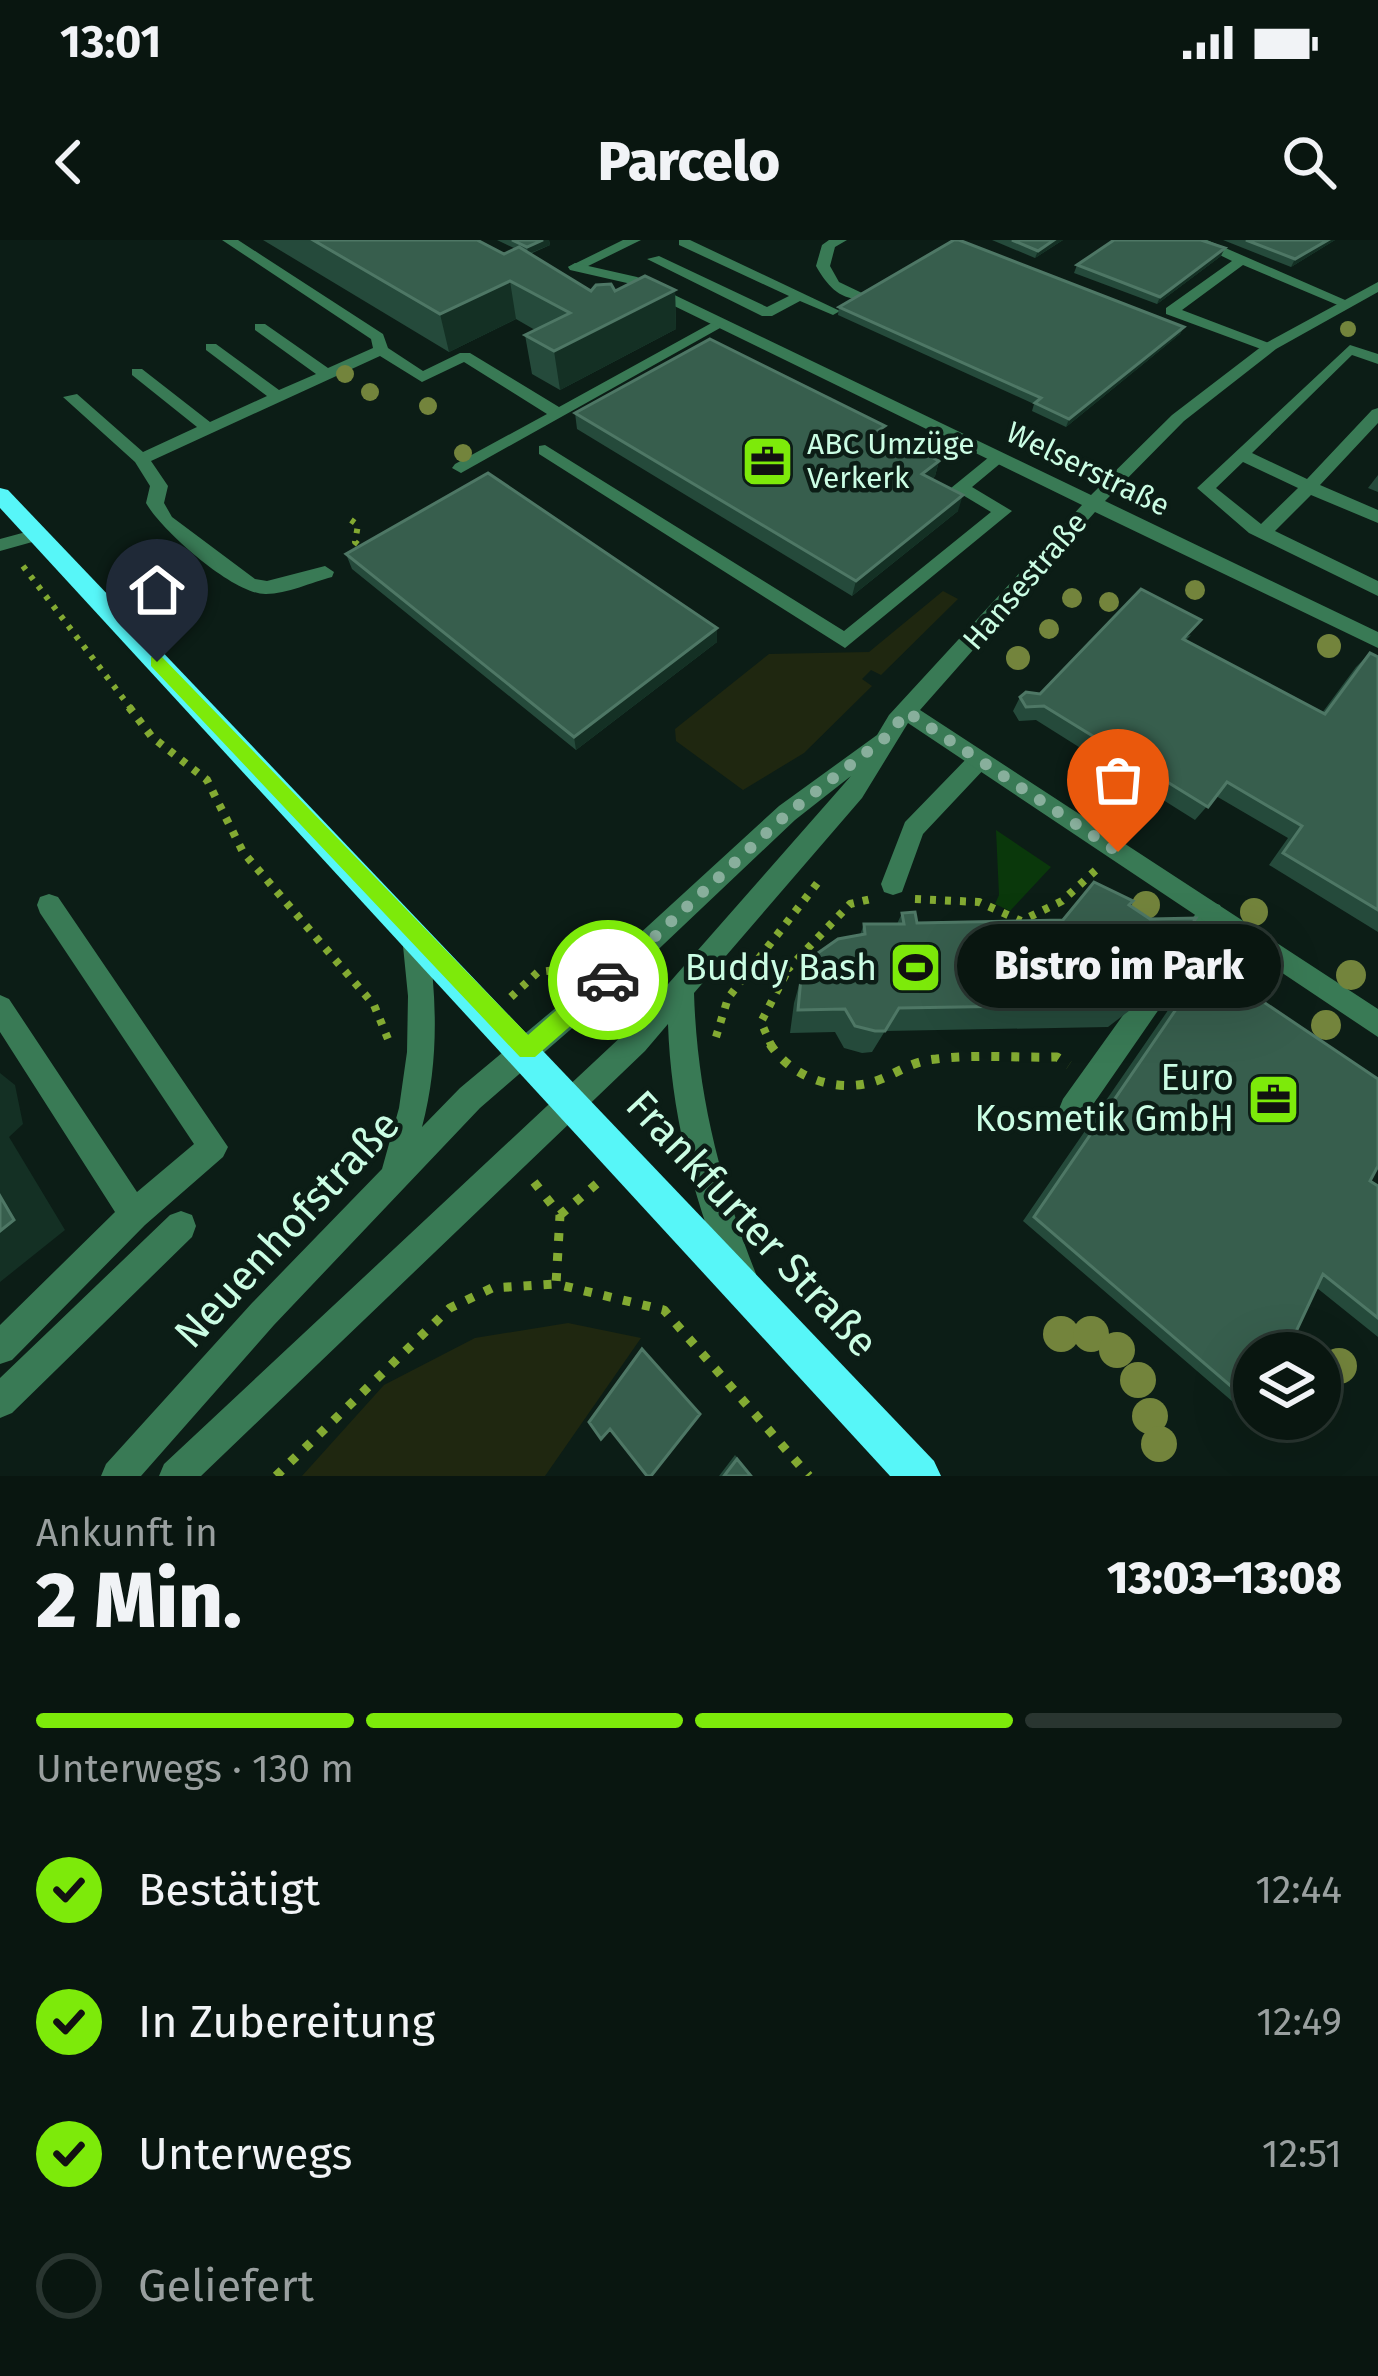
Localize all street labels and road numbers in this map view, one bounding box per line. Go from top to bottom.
street label: Welserstraße [1001,414,1175,524]
street label: Hansestraße [955,505,1095,657]
street label: Frankfurter Straße [616,1081,888,1367]
street label: Neuenhofstraße [164,1100,410,1358]

